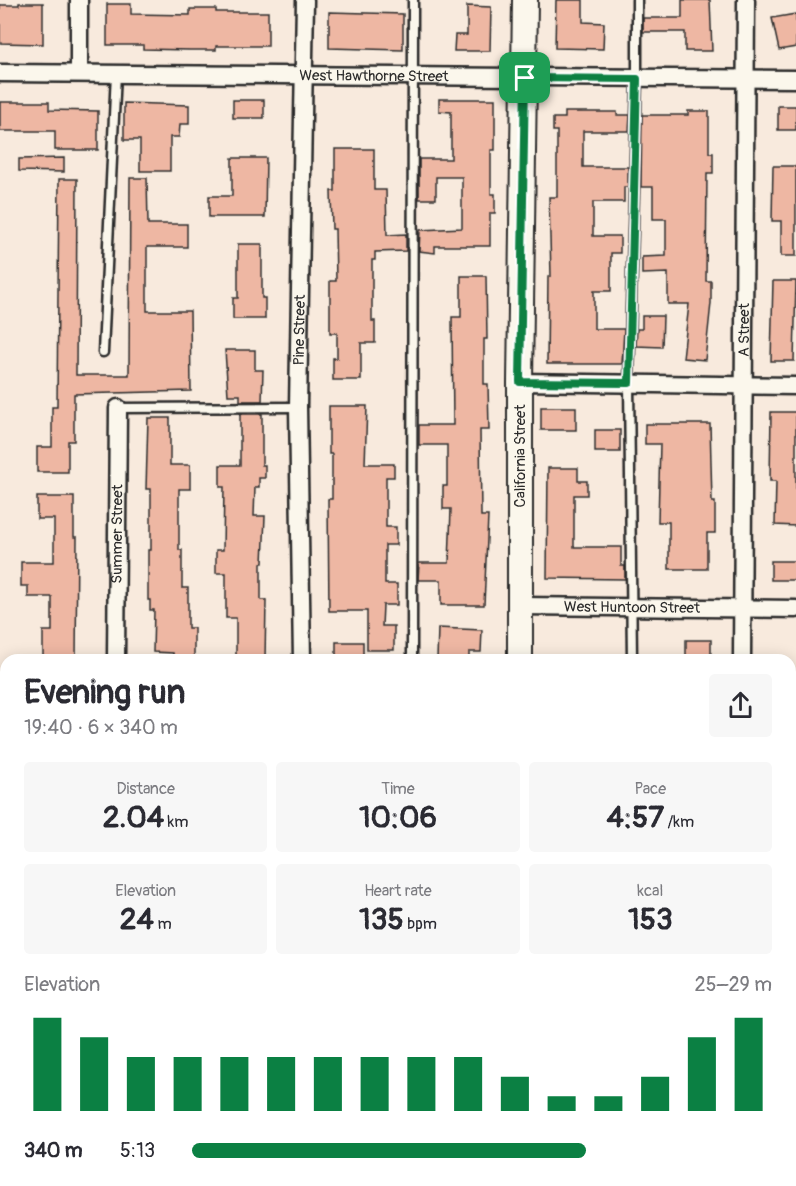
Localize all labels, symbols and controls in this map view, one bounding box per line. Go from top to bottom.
pin [499,52,550,103]
icon: arrive [508,61,541,94]
street label: West Hawthorne Street [299,66,450,86]
street label: Pine Street [289,294,309,366]
street label: A Street [734,302,754,357]
street label: California Street [511,403,530,508]
street label: Summer Street [107,483,127,584]
street label: West Huntoon Street [564,597,701,617]
text: Evening run [24,672,185,713]
button: share [709,674,772,737]
text: 19:40 · 6 × 340 m [24,715,178,740]
text: Distance [116,779,175,799]
text: Time [381,779,415,799]
text: Pace [634,779,666,799]
text: 2.04 [103,799,164,836]
text: 10:06 [359,799,437,836]
text: 4:57 [606,799,664,836]
text: km [164,812,188,832]
text: /km [664,812,694,832]
text: Elevation [115,881,176,901]
text: Heart rate [364,881,432,901]
text: kcal [637,881,663,901]
text: 24 [120,901,154,938]
text: 135 [359,901,404,938]
text: 153 [628,901,673,938]
text: m [154,914,172,934]
text: bpm [404,914,437,934]
text: Elevation [24,972,100,997]
text: 25–29 m [695,972,772,997]
text: 340 m [24,1138,83,1163]
text: 5:13 [120,1138,155,1163]

